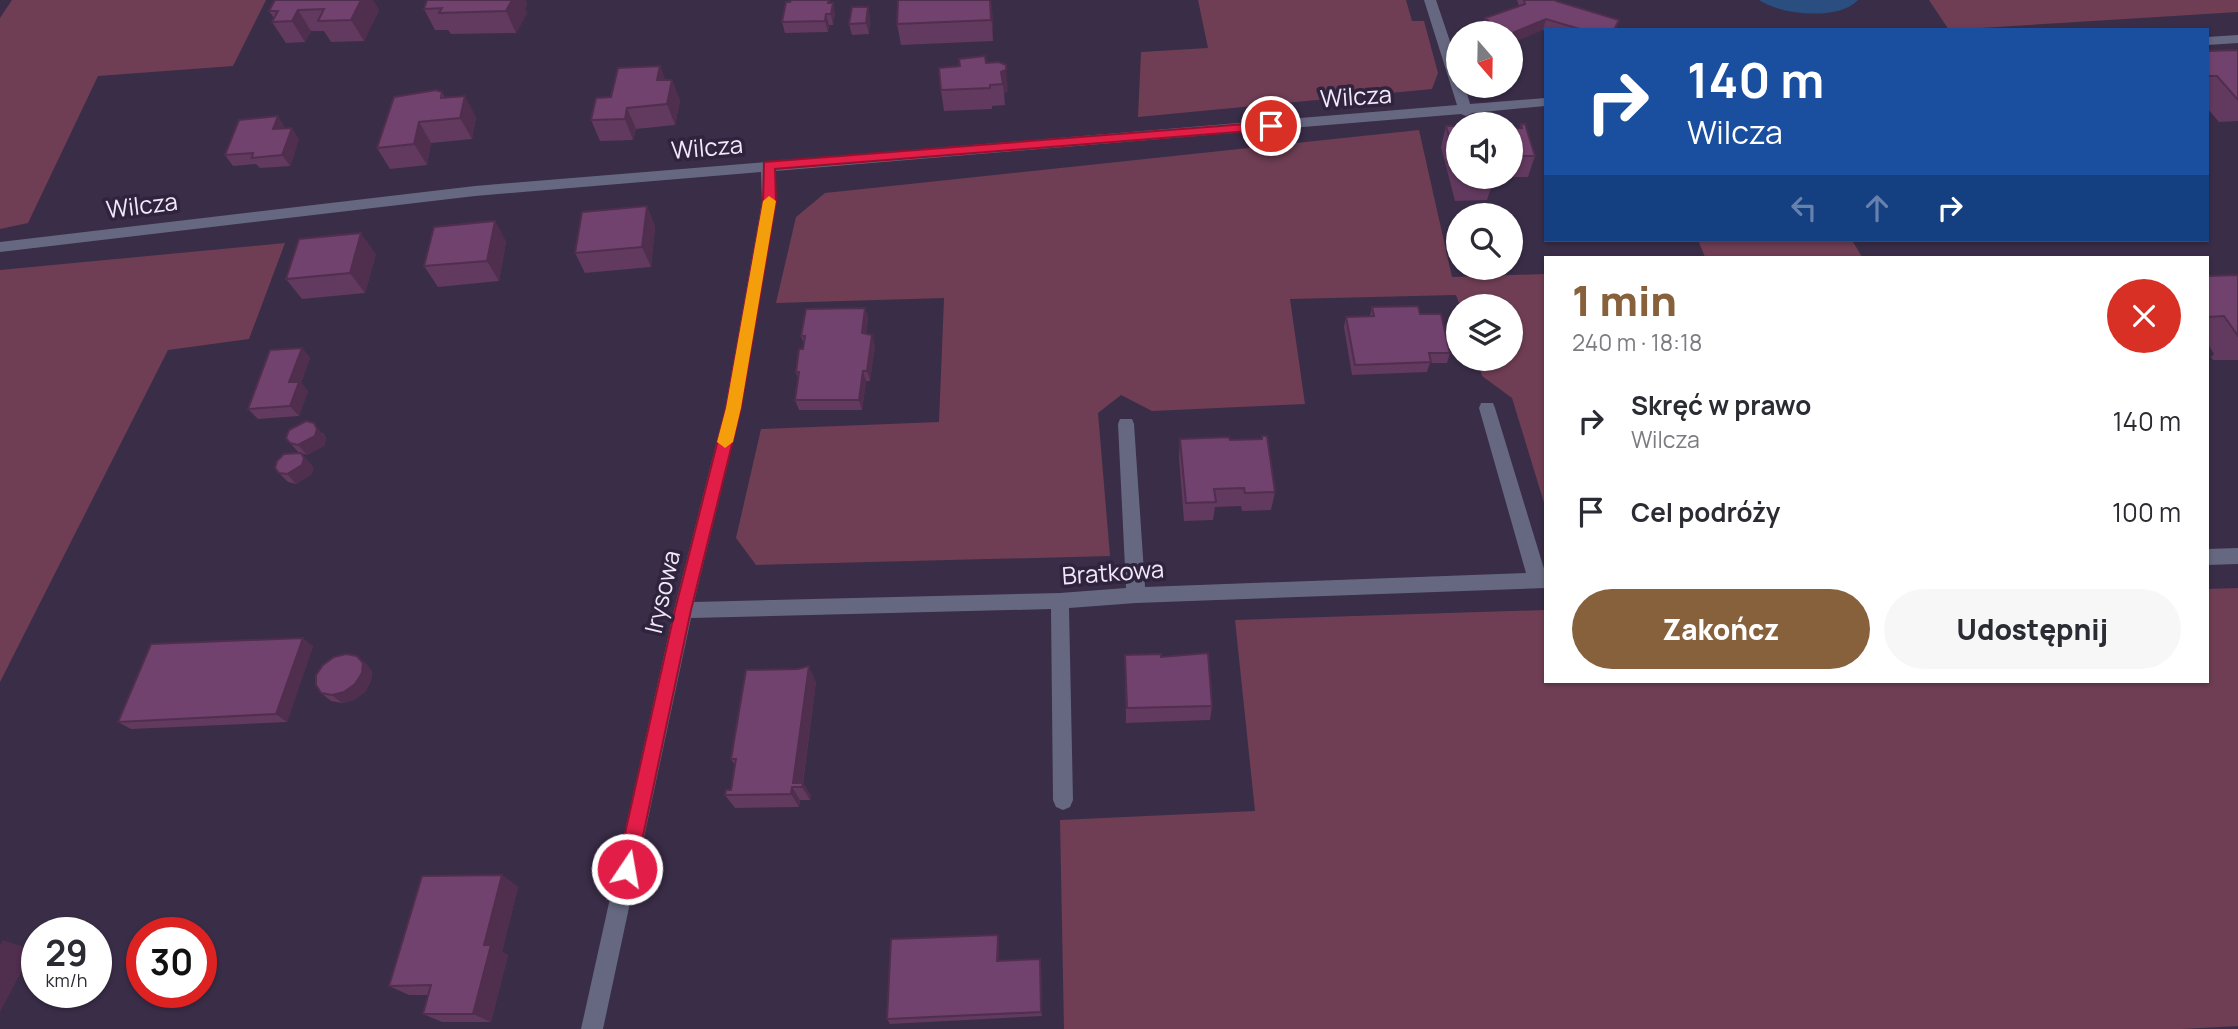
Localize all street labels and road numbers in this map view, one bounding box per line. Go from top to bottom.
street label: Wilcza [1319,77,1393,114]
street label: Wilcza [670,127,744,166]
street label: Wilcza [104,184,179,225]
street label: Irysowa [636,547,687,636]
street label: Bratkowa [1061,551,1165,592]

